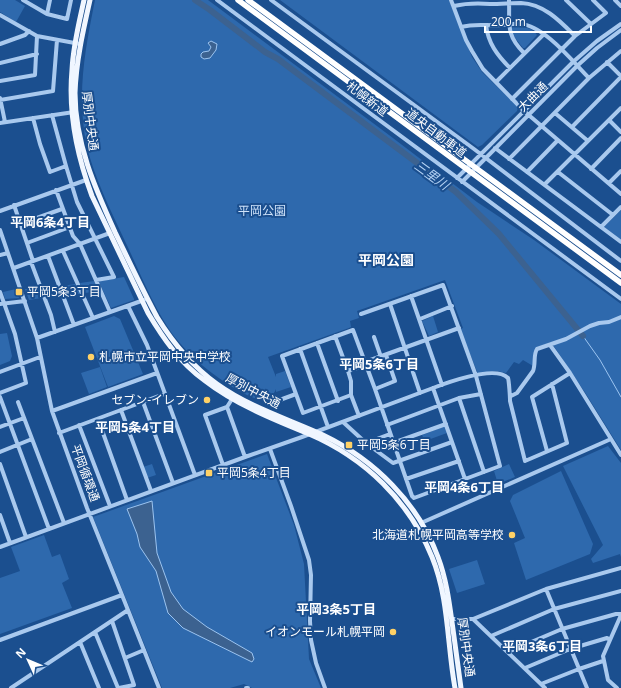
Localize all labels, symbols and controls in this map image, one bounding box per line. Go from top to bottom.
scale bar [485,8,591,34]
text: 200 m [491,13,526,30]
street label: 札幌新道 [343,77,392,120]
street label: 大曲通 [514,78,551,115]
street label: 厚別中央通 [78,90,103,152]
street label: 道央自動車道 [402,104,470,161]
water label: 三里川 [411,156,455,195]
park label: 平岡公園 [238,202,286,219]
district label: 平岡6条4丁目 [10,213,90,231]
district label: 平岡公園 [358,250,414,269]
place label: 平岡5条3丁目 [27,283,101,300]
marker: 平岡5条3丁目 [14,287,24,297]
place label: 札幌市立平岡中央中学校 [99,348,231,365]
marker: 札幌市立平岡中央中学校 [86,352,96,362]
district label: 平岡5条6丁目 [339,355,419,373]
street label: 厚別中央通 [223,369,284,412]
place label: セブン-イレブン [111,391,199,408]
marker: セブン-イレブン [202,395,212,405]
district label: 平岡5条4丁目 [95,418,175,436]
place label: 平岡5条6丁目 [357,436,431,453]
marker: 平岡5条6丁目 [344,440,354,450]
street label: 平岡循環通 [67,442,104,504]
place label: 平岡5条4丁目 [217,464,291,481]
marker: 平岡5条4丁目 [204,468,214,478]
district label: 平岡4条6丁目 [424,478,504,496]
place label: 北海道札幌平岡高等学校 [372,526,504,543]
marker: 北海道札幌平岡高等学校 [507,530,517,540]
district label: 平岡3条5丁目 [296,600,376,618]
street label: 厚別中央通 [454,616,479,678]
place label: イオンモール札幌平岡 [265,623,385,640]
marker: イオンモール札幌平岡 [388,627,398,637]
district label: 平岡3条6丁目 [502,637,582,655]
north arrow [8,640,48,680]
text: N [12,644,29,661]

